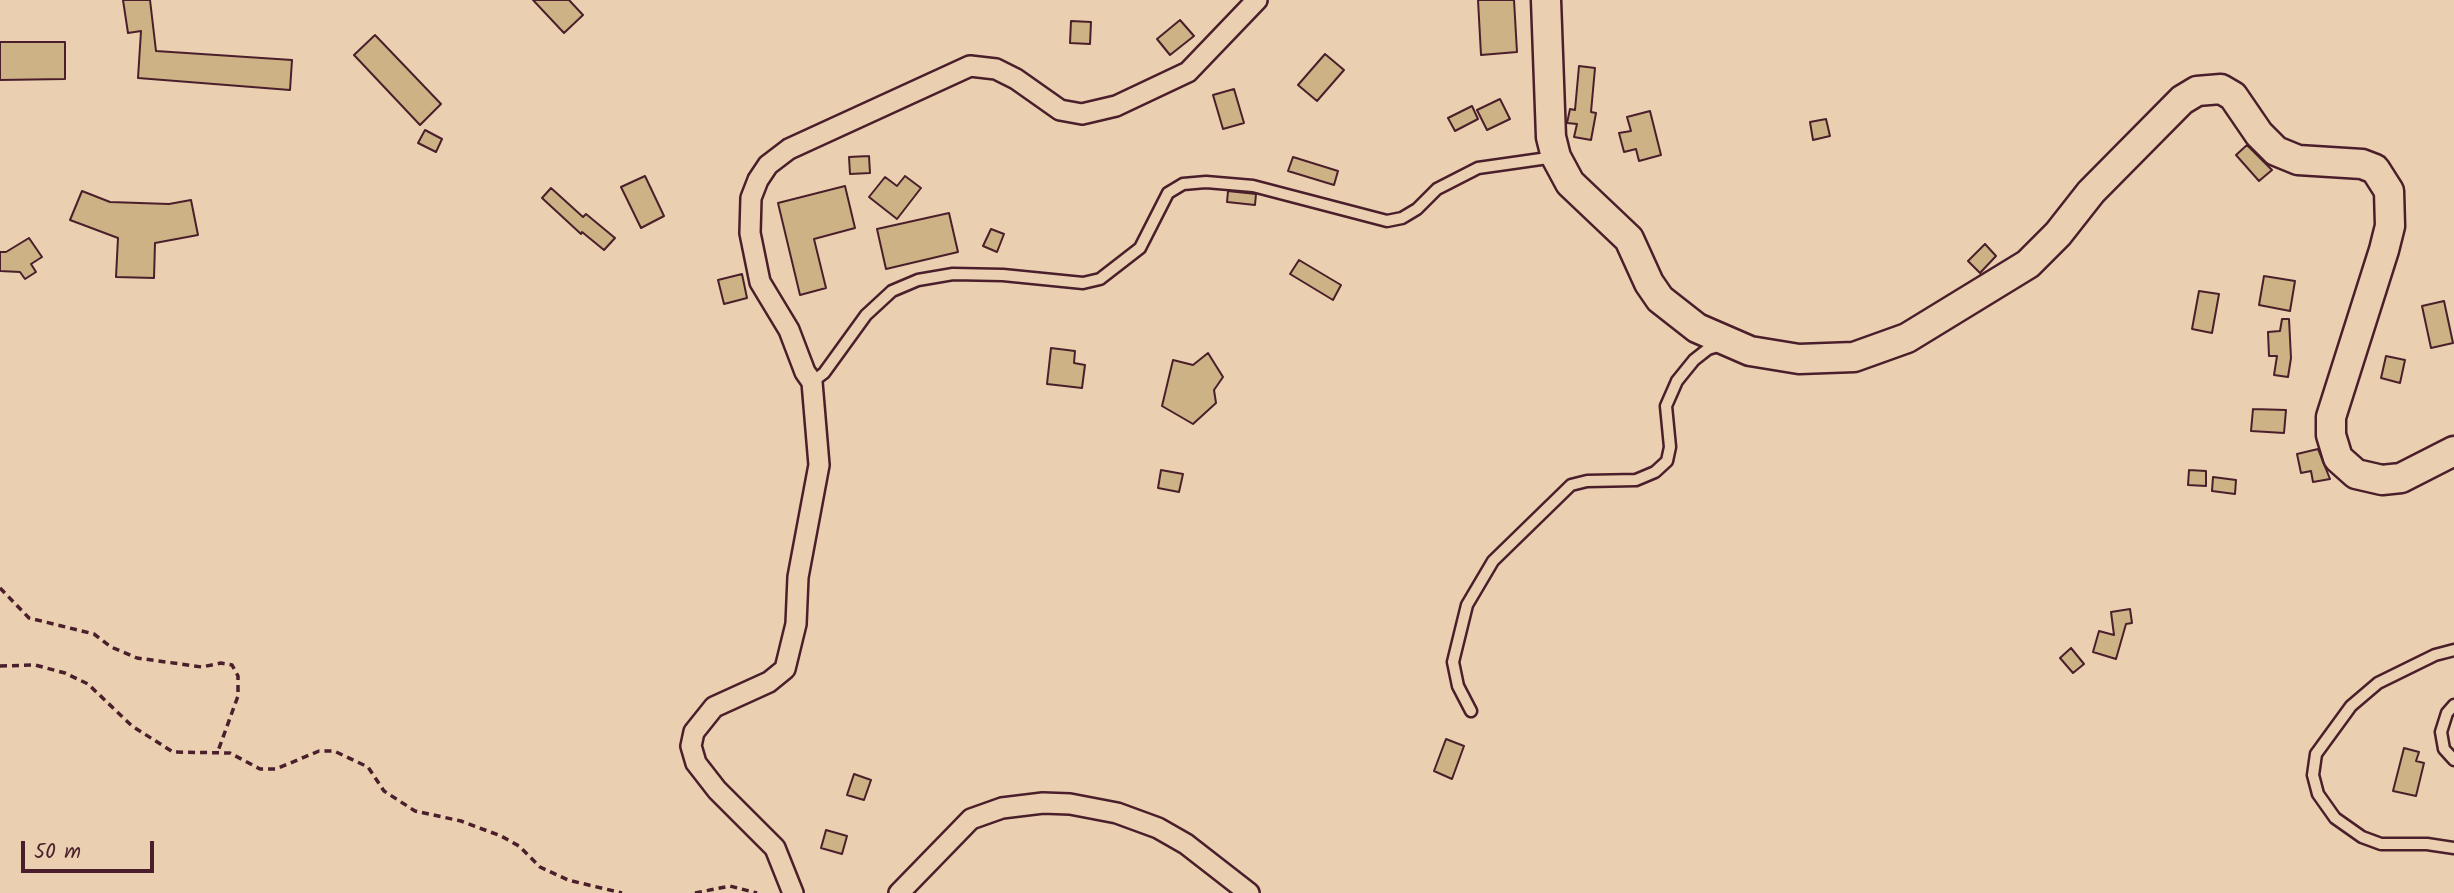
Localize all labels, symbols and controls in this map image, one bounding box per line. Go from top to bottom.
scale bar [24,826,158,870]
text: 50 m [34,836,81,869]

